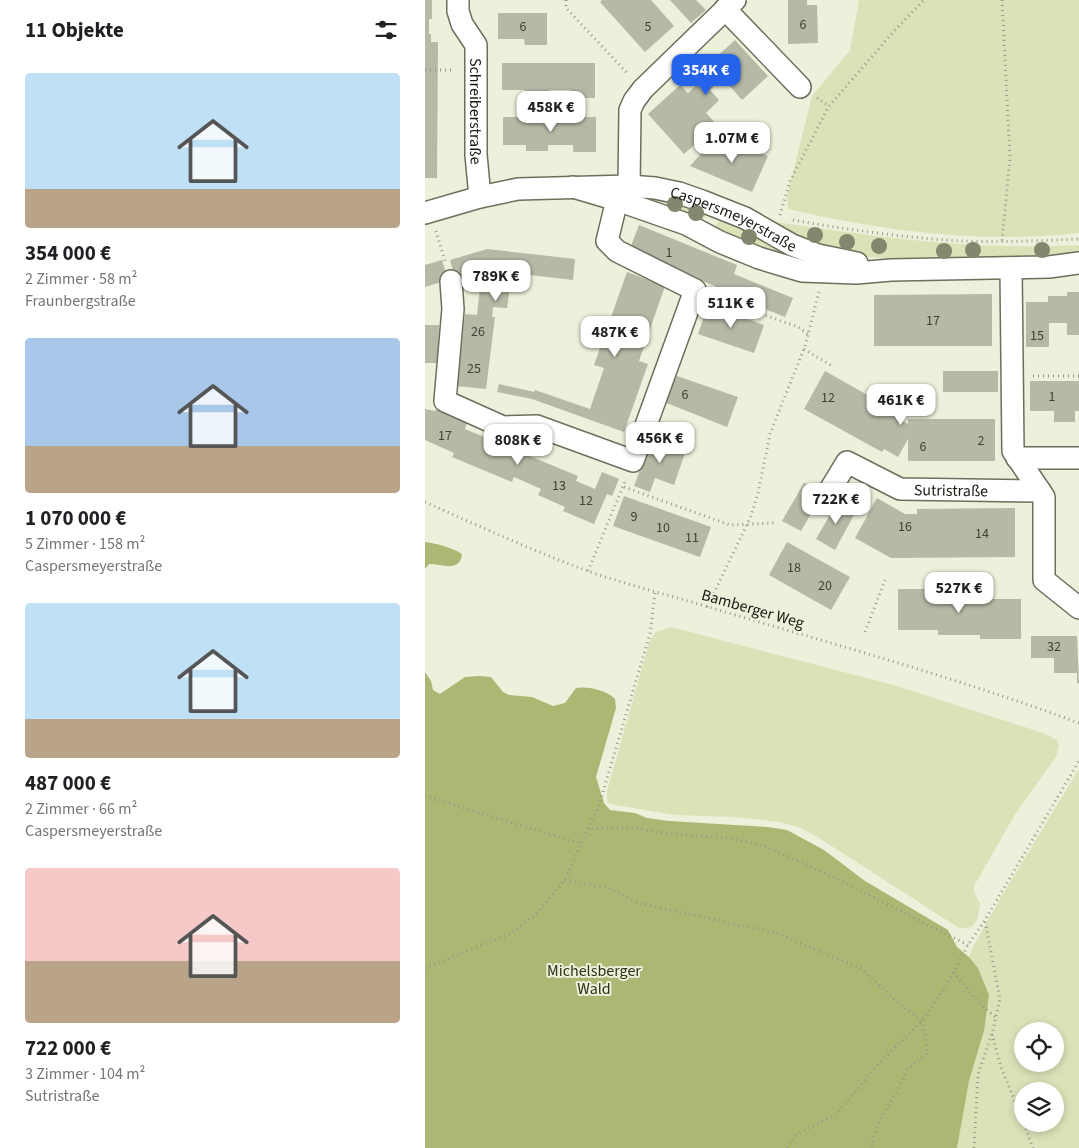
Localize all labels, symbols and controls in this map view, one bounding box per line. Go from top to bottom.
text: 11 Objekte [25,15,124,45]
house number: 6 [800,15,807,35]
icon: filters [372,16,400,44]
house number: 6 [520,17,527,37]
house number: 5 [645,17,652,37]
pin: 354K € [665,54,747,96]
street label: Schreiberstraße [464,58,487,166]
text: 354K € [683,59,729,81]
pin: 458K € [510,90,592,133]
text: 458K € [528,96,574,118]
icon: home [168,106,258,196]
pin: 1.07M € [686,121,778,164]
text: 1.07M € [705,127,759,149]
street label: Caspersmeyerstraße [668,181,800,258]
text: 354 000 € [25,238,111,268]
house number: 1 [666,243,673,263]
pin: 789K € [455,260,537,302]
text: 789K € [473,265,519,287]
text: 2 Zimmer · 58 m² [25,268,137,290]
pin: 511K € [690,286,772,329]
text: Fraunbergstraße [25,290,136,312]
text: 511K € [708,292,754,314]
house number: 17 [926,311,940,331]
pin: 487K € [574,316,656,358]
text: 487K € [592,321,638,343]
house number: 26 [471,322,485,342]
house number: 15 [1030,326,1044,346]
house number: 25 [467,359,481,379]
icon: home [168,371,258,461]
pin: 461K € [860,384,942,426]
house number: 6 [682,385,689,405]
house number: 1 [1049,387,1056,407]
house number: 12 [821,388,835,408]
text: 461K € [878,389,924,411]
pin: 456K € [619,422,701,464]
pin: 808K € [477,424,559,466]
house number: 17 [438,426,452,446]
text: 456K € [637,427,683,449]
text: 808K € [495,429,541,451]
house number: 2 [978,431,985,451]
house number: 6 [920,437,927,457]
house number: 13 [552,476,566,496]
street label: Sutristraße [914,479,988,502]
pin: 722K € [795,482,877,525]
text: 722K € [813,488,859,510]
house number: 12 [579,491,593,511]
text: 1 070 000 € [25,503,126,533]
house number: 9 [631,507,638,527]
house number: 16 [898,517,912,537]
house number: 10 [656,518,670,538]
house number: 14 [975,524,989,544]
house number: 11 [685,528,699,548]
text: 5 Zimmer · 158 m² [25,533,145,555]
text: Caspersmeyerstraße [25,555,162,577]
house number: 18 [787,558,801,578]
pin: 527K € [918,572,1000,614]
house number: 20 [818,576,832,596]
text: 527K € [936,577,982,599]
street label: Bamberger Weg [699,584,807,634]
icon: home [168,636,258,726]
house number: 32 [1047,637,1061,657]
text: 487 000 € [25,768,111,798]
text: 2 Zimmer · 66 m² [25,798,137,820]
text: Caspersmeyerstraße [25,820,162,842]
icon: home [168,901,258,991]
park label: Michelsberger Wald [547,960,641,1000]
map controls [1014,1022,1064,1132]
button: locate [1014,1022,1064,1072]
text: 722 000 € [25,1033,111,1063]
text: 3 Zimmer · 104 m² [25,1063,145,1085]
button: layers [1014,1082,1064,1132]
text: Sutristraße [25,1085,99,1107]

